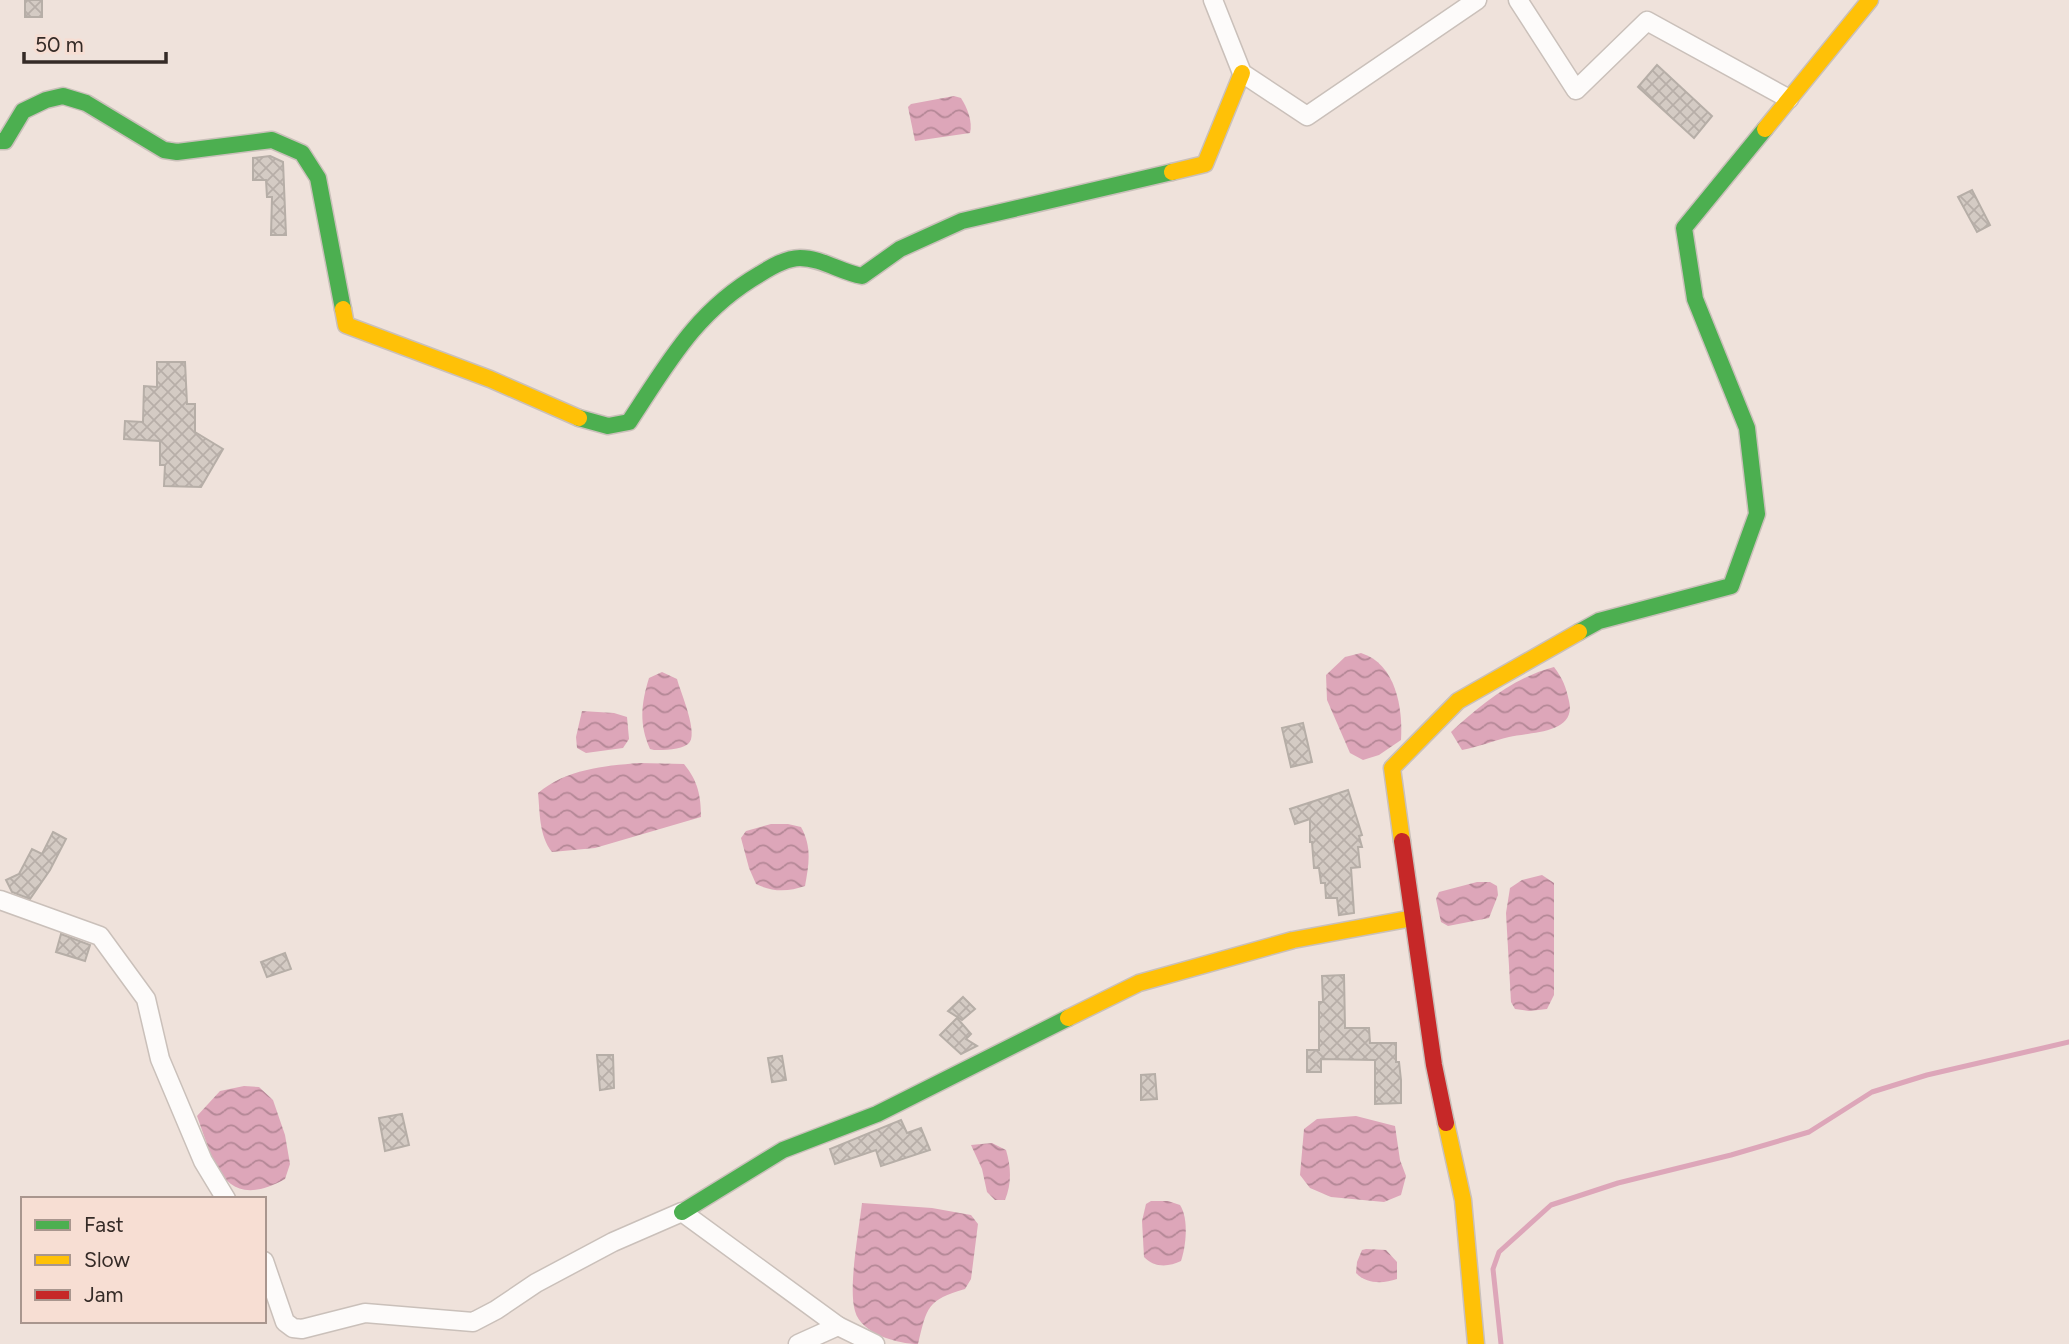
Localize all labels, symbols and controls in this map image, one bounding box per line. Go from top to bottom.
scale bar [24,21,166,65]
text: 50 m [35,32,84,57]
legend [21,1197,266,1323]
text: Fast [84,1212,124,1237]
text: Slow [84,1247,130,1272]
text: Jam [84,1282,123,1307]

